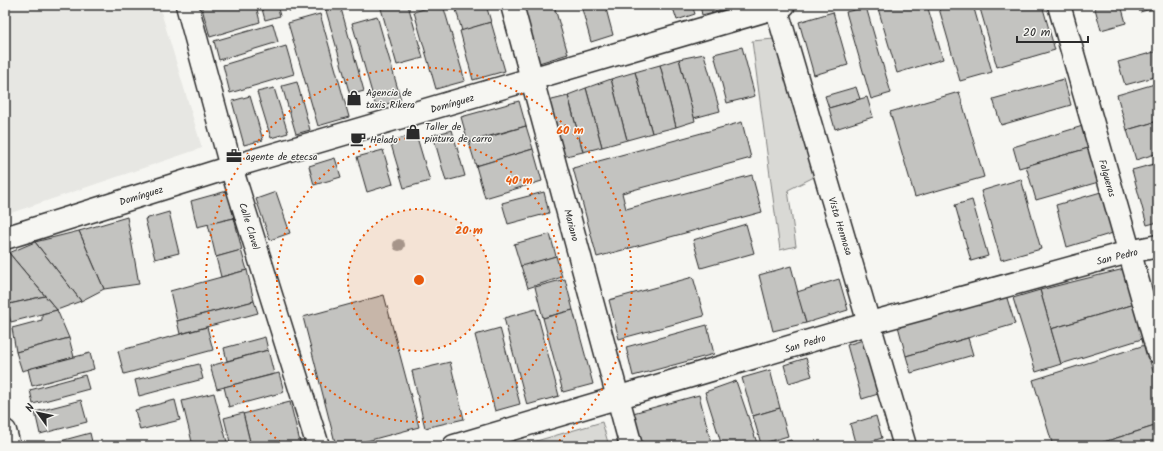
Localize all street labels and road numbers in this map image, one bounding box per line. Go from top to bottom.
street label: Domínguez [428,90,477,118]
street label: Falgueras [1094,157,1120,200]
street label: Domínguez [117,182,166,210]
street label: Vista Hermosa [824,195,857,258]
street label: Calle Clavel [234,201,264,252]
street label: Mariano [559,207,583,244]
street label: San Pedro [1095,244,1140,270]
street label: San Pedro [783,330,828,358]

